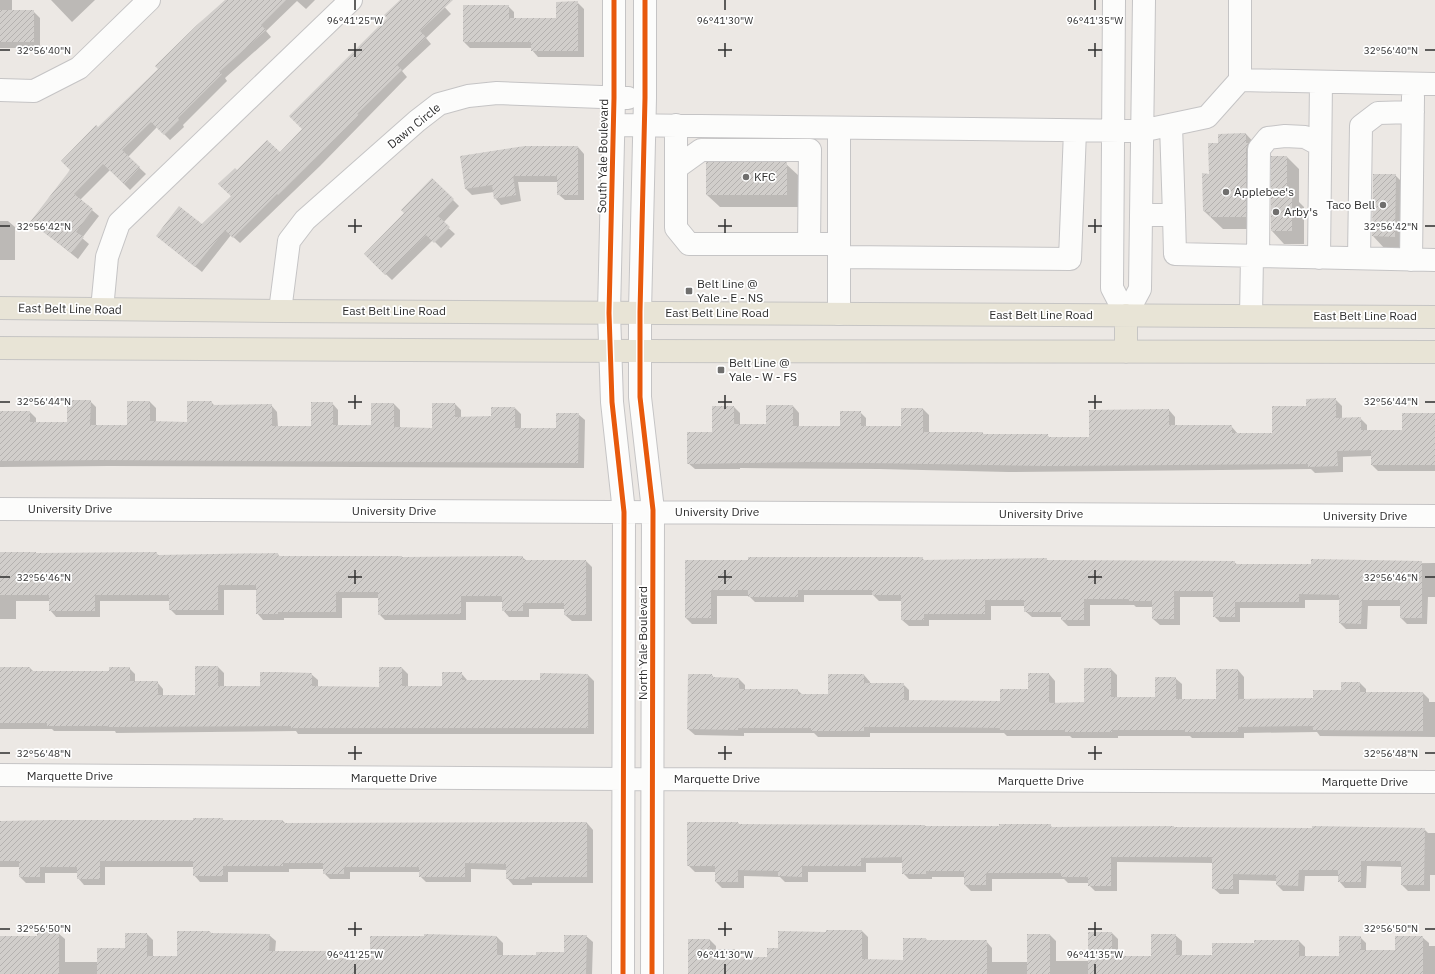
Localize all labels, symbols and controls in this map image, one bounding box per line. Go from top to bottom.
text: 96°41'25"W [327,14,383,27]
text: 96°41'30"W [697,14,753,27]
text: 96°41'35"W [1067,14,1123,27]
text: 32°56'40"N [17,44,71,57]
text: 32°56'40"N [1364,44,1418,57]
street label: Dawn Circle [384,99,444,152]
street label: South Yale Boulevard [594,99,611,213]
place label: KFC [754,169,776,184]
marker: KFC [741,172,751,182]
place label: Applebee's [1234,184,1294,199]
marker: Applebee's [1221,187,1231,197]
place label: Taco Bell [1326,197,1375,212]
marker: Taco Bell [1378,200,1388,210]
place label: Arby's [1284,204,1318,219]
marker: Arby's [1271,207,1281,217]
text: 32°56'42"N [17,220,71,233]
text: 32°56'42"N [1364,220,1418,233]
place label: Belt Line @ Yale - E - NS [697,276,763,305]
marker: Belt Line @ Yale - E - NS [684,286,694,296]
street label: East Belt Line Road [18,300,122,317]
street label: East Belt Line Road [342,303,446,318]
street label: East Belt Line Road [665,305,769,320]
street label: East Belt Line Road [989,307,1093,322]
street label: East Belt Line Road [1313,308,1417,323]
place label: Belt Line @ Yale - W - FS [729,355,797,384]
marker: Belt Line @ Yale - W - FS [716,365,726,375]
text: 32°56'44"N [17,395,71,408]
text: 32°56'44"N [1364,395,1418,408]
street label: University Drive [28,501,113,516]
street label: University Drive [352,503,437,518]
street label: University Drive [675,504,760,519]
street label: University Drive [999,506,1084,521]
street label: University Drive [1323,508,1408,523]
text: 32°56'46"N [17,571,71,584]
text: 32°56'46"N [1364,571,1418,584]
street label: North Yale Boulevard [635,586,650,700]
text: 32°56'48"N [17,747,71,760]
text: 32°56'48"N [1364,747,1418,760]
street label: Marquette Drive [27,768,114,783]
street label: Marquette Drive [351,770,438,785]
street label: Marquette Drive [674,771,761,786]
street label: Marquette Drive [998,773,1085,788]
street label: Marquette Drive [1322,774,1409,789]
text: 32°56'50"N [17,922,71,935]
text: 32°56'50"N [1364,922,1418,935]
text: 96°41'25"W [327,948,383,961]
text: 96°41'30"W [697,948,753,961]
text: 96°41'35"W [1067,948,1123,961]

